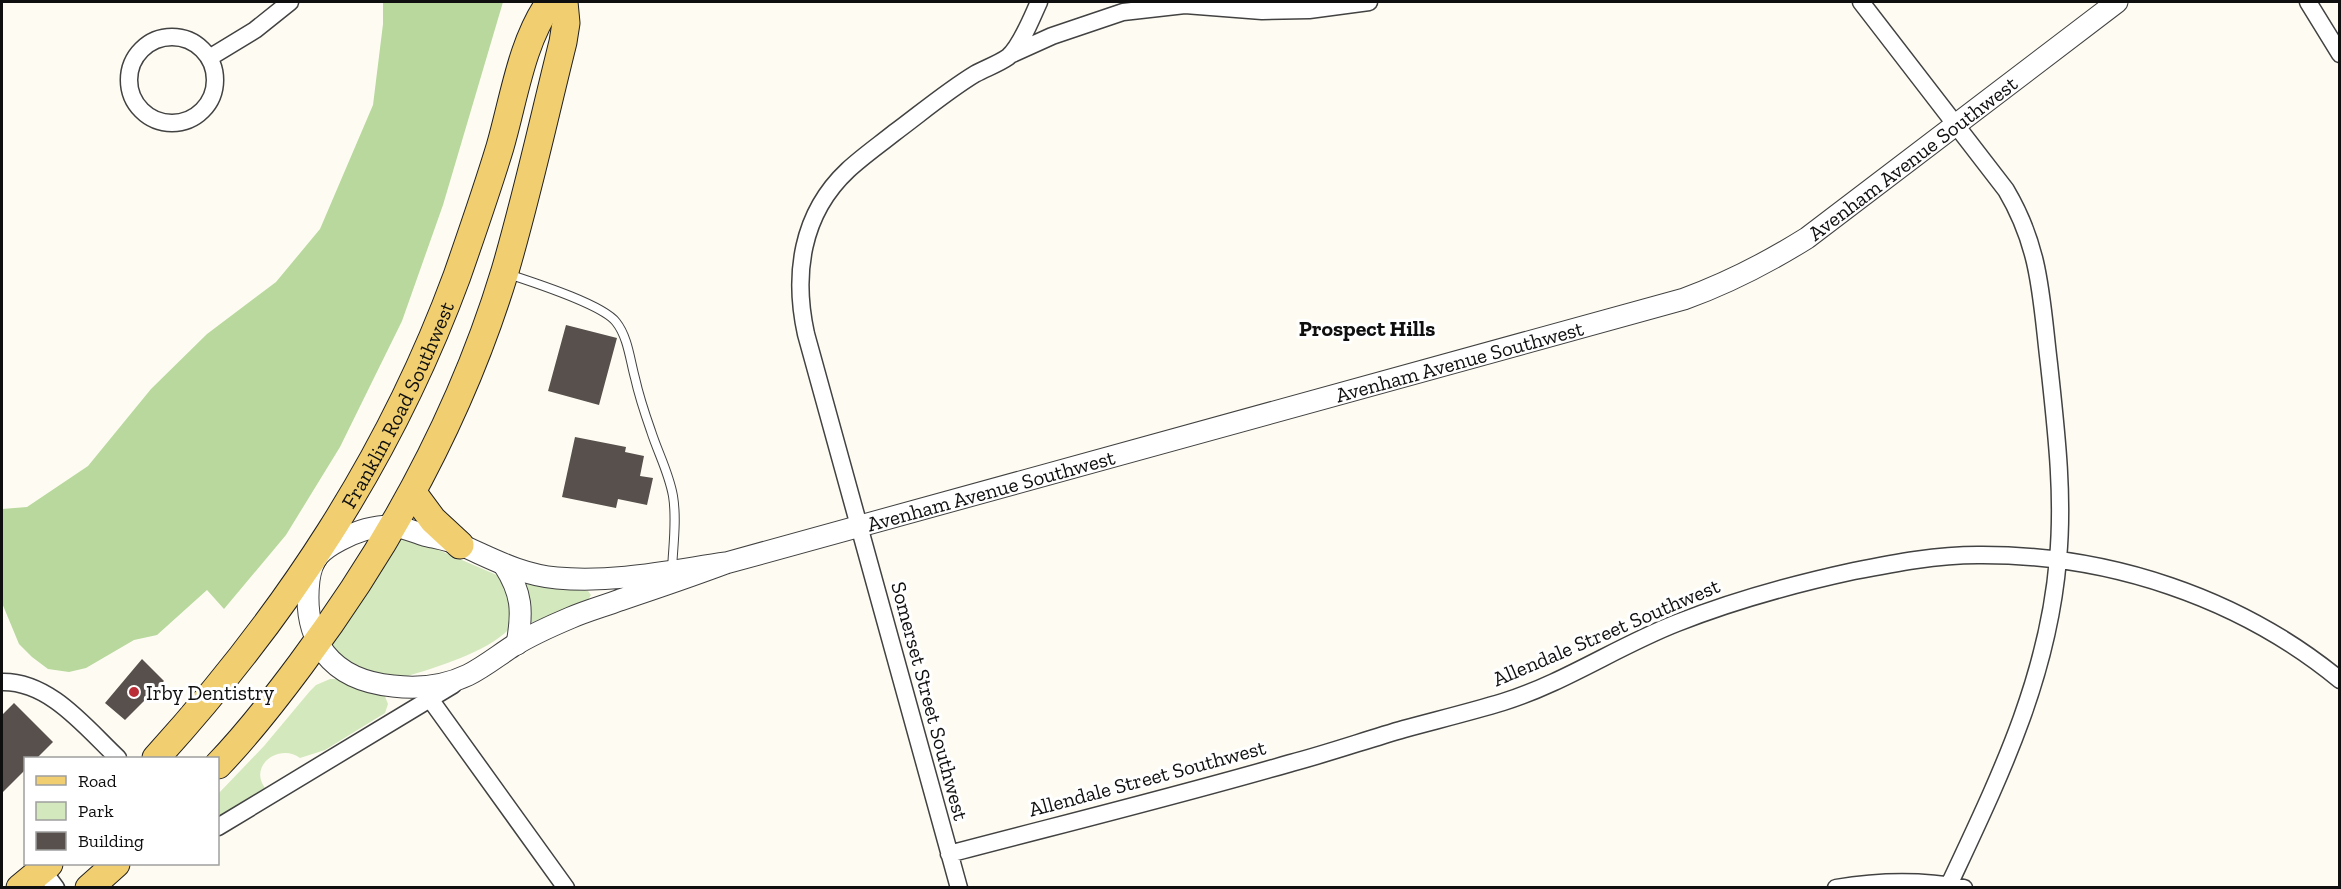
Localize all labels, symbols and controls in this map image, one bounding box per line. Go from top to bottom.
street label: Avenham Avenue Southwest [1803,70,2022,245]
street label: Franklin Road Southwest [335,297,459,512]
district label: Prospect Hills [1299,315,1435,342]
street label: Avenham Avenue Southwest [1332,315,1586,407]
street label: Avenham Avenue Southwest [864,444,1118,536]
street label: Allendale Street Southwest [1489,573,1724,691]
street label: Somerset Street Southwest [886,579,974,823]
place label: Irby Dentistry [146,680,275,705]
marker: Irby Dentistry [127,685,141,699]
street label: Allendale Street Southwest [1026,734,1268,822]
legend [24,757,219,865]
text: Road [78,770,117,792]
text: Park [78,800,114,822]
text: Building [78,830,144,852]

